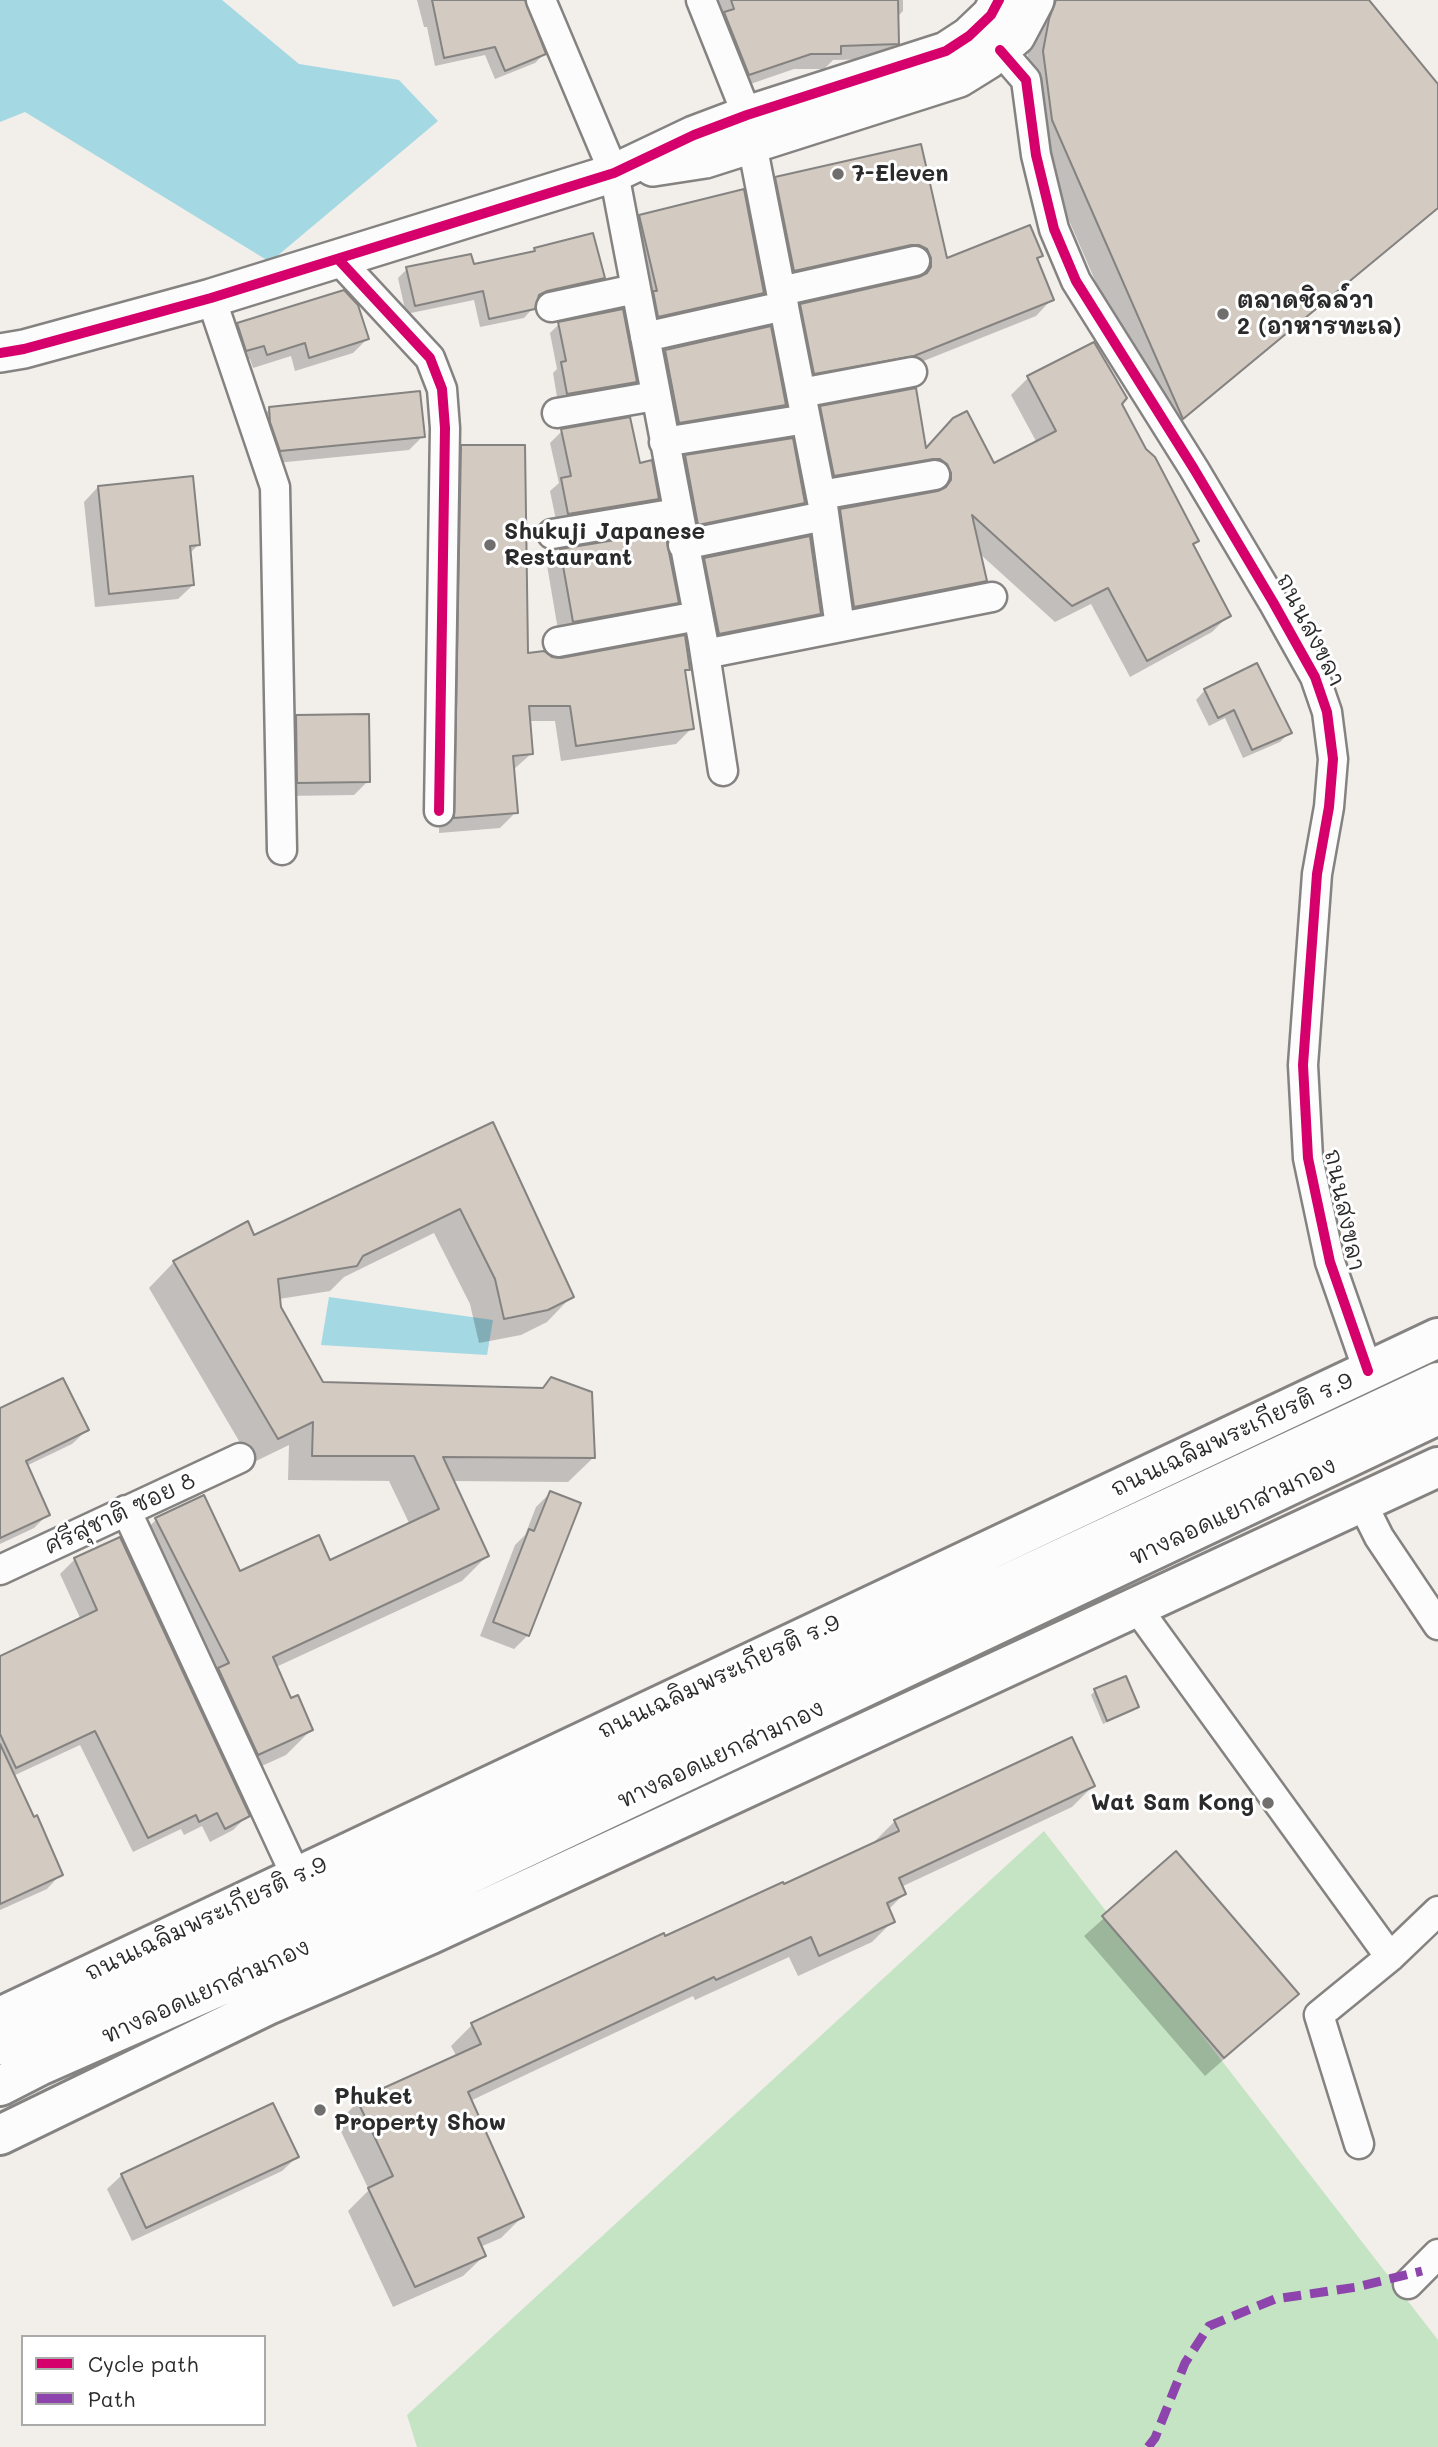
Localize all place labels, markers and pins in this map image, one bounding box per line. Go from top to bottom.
place label: 7-Eleven [852,160,949,188]
marker: 7-Eleven [830,166,846,182]
place label: ตลาดชิลล์วา 2 (อาหารทะเล) [1237,287,1402,341]
marker: ตลาดชิลล์วา 2 (อาหารทะเล) [1215,306,1231,322]
place label: Shukuji Japanese Restaurant [504,518,705,572]
marker: Shukuji Japanese Restaurant [482,537,498,553]
place label: Wat Sam Kong [1091,1789,1254,1817]
marker: Wat Sam Kong [1260,1795,1276,1811]
place label: Phuket Property Show [334,2083,506,2137]
marker: Phuket Property Show [312,2102,328,2118]

